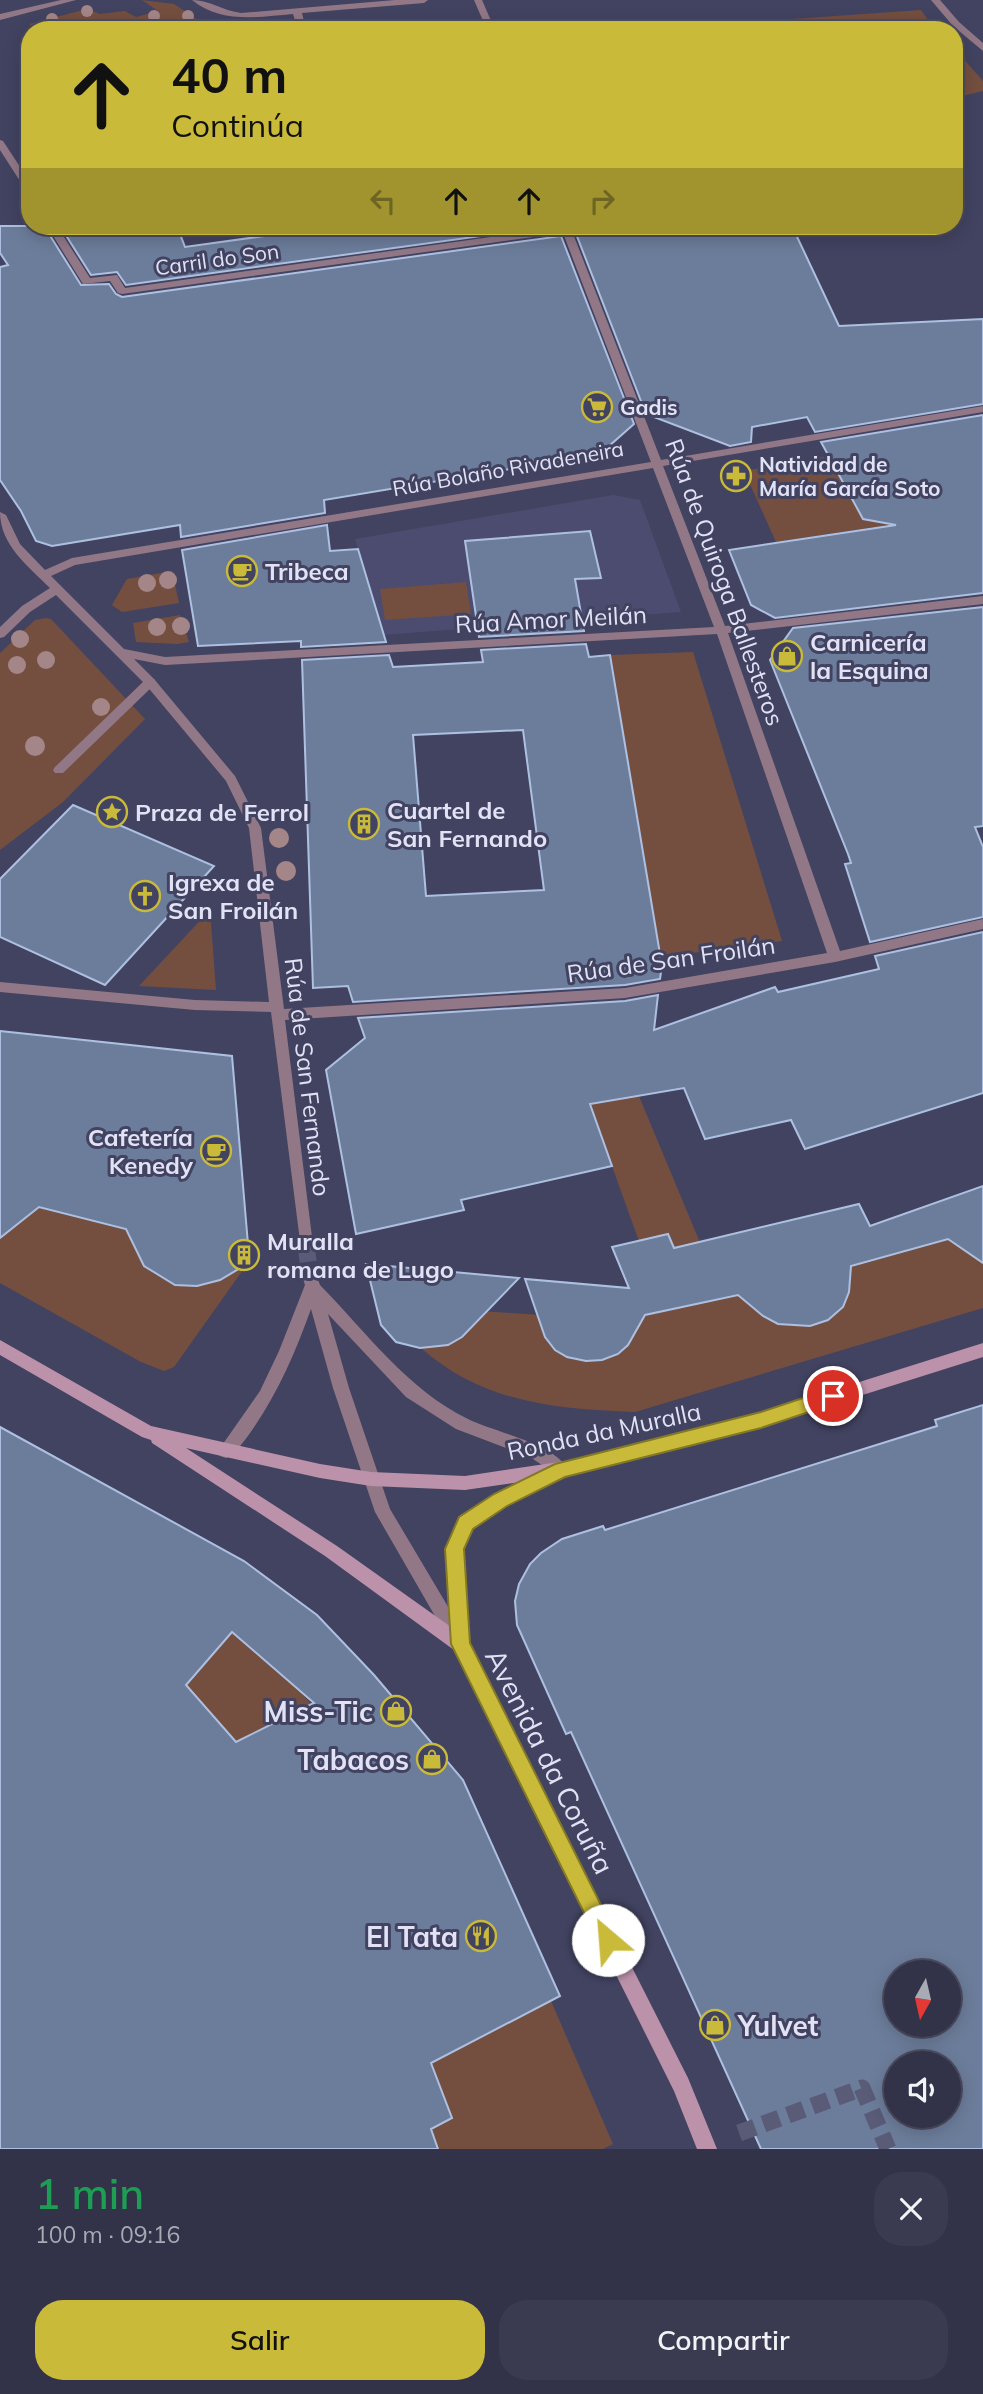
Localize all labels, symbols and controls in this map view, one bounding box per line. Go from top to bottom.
text: 40 m [171,44,287,105]
icon: ahead [56,49,147,140]
text: Continúa [171,105,304,145]
icon: left [364,182,402,220]
icon: ahead [437,182,475,220]
icon: ahead [510,182,548,220]
icon: right [583,182,621,220]
street label: Carril do Son [153,237,281,281]
supermarket icon: Gadis [580,390,614,424]
place label: Gadis [620,394,678,420]
street label: Rúa Bolaño Rivadeneira [390,435,626,501]
street label: Rúa de Quiroga Ballesteros [659,435,791,729]
place label: Natividad de María García Soto [759,451,940,501]
pharmacy icon: Natividad de María García Soto [719,459,753,493]
cafe icon: Tribeca [225,554,259,588]
place label: Tribeca [265,556,349,586]
street label: Rúa Amor Meilán [454,599,648,639]
place label: Carnicería la Esquina [810,627,929,685]
shop icon: Carnicería la Esquina [770,639,804,673]
place icon: Praza de Ferrol [95,795,129,829]
place label: Cuartel de San Fernando [387,795,547,853]
place label: Praza de Ferrol [135,797,309,827]
building icon: Cuartel de San Fernando [347,807,381,841]
place label: Igrexa de San Froilán [168,867,298,925]
church icon: Igrexa de San Froilán [128,879,162,913]
street label: Rúa de San Froilán [565,930,777,988]
street label: Rúa de San Fernando [278,956,338,1198]
place label: Cafetería Kenedy [88,1122,194,1180]
cafe icon: Cafetería Kenedy [199,1134,233,1168]
place label: Muralla romana de Lugo [267,1226,454,1284]
building icon: Muralla romana de Lugo [227,1238,261,1272]
pin [803,1366,863,1426]
icon: arrive [814,1377,852,1415]
street label: Ronda da Muralla [504,1396,704,1466]
street label: Avenida da Coruña [478,1642,622,1880]
place label: Miss-Tic [264,1694,373,1729]
shop icon: Miss-Tic [379,1694,413,1728]
place label: Tabacos [297,1742,409,1777]
shop icon: Tabacos [415,1742,449,1776]
position arrow [571,1903,645,1977]
place label: El Tata [366,1919,458,1954]
restaurant icon: El Tata [464,1919,498,1953]
north arrow [884,1960,961,2037]
map controls [884,1960,961,2128]
shop icon: Yulvet [698,2008,732,2042]
place label: Yulvet [737,2008,819,2043]
button: sound [884,2051,961,2128]
text: 1 min [35,2167,144,2220]
button: close [874,2172,948,2246]
text: 100 m · 09:16 [35,2220,180,2249]
button: Salir [35,2300,485,2380]
button: Compartir [499,2300,948,2380]

